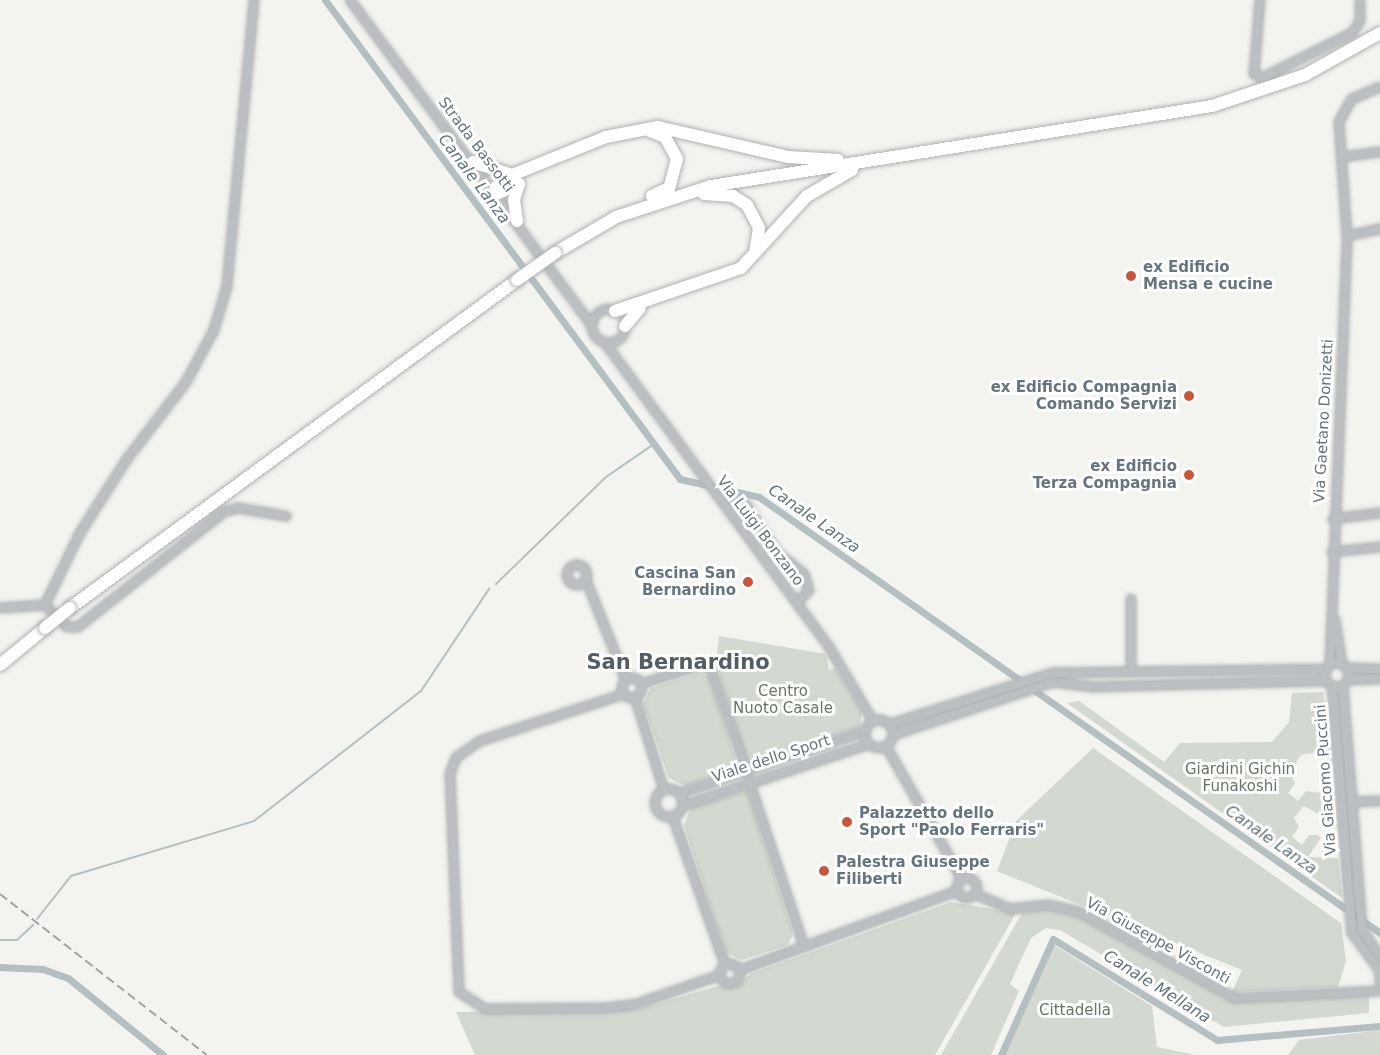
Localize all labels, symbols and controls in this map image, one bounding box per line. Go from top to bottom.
street label: Strada Bassotti [434,94,518,196]
water label: Canale Lanza [434,130,514,228]
place label: ex Edificio Mensa e cucine [1143,258,1273,293]
marker: ex Edificio Mensa e cucine [1124,269,1138,283]
street label: Via Gaetano Donizetti [1311,339,1337,503]
place label: ex Edificio Compagnia Comando Servizi [991,378,1177,413]
marker: ex Edificio Compagnia Comando Servizi [1182,389,1196,403]
place label: ex Edificio Terza Compagnia [1033,457,1177,492]
marker: ex Edificio Terza Compagnia [1182,468,1196,482]
street label: Via Luigi Bonzano [713,472,807,590]
water label: Canale Lanza [765,480,863,558]
place label: Cascina San Bernardino [634,564,736,599]
marker: Cascina San Bernardino [741,575,755,589]
district label: San Bernardino [586,649,770,675]
park label: Centro Nuoto Casale [733,682,833,717]
street label: Via Giacomo Puccini [1312,704,1340,856]
street label: Viale dello Sport [710,731,832,787]
park label: Giardini Gichin Funakoshi [1185,760,1295,795]
water label: Canale Lanza [1222,801,1320,879]
place label: Palazzetto dello Sport "Paolo Ferraris" [859,804,1044,839]
marker: Palazzetto dello Sport "Paolo Ferraris" [840,815,854,829]
place label: Palestra Giuseppe Filiberti [836,853,990,888]
marker: Palestra Giuseppe Filiberti [817,864,831,878]
street label: Via Giuseppe Visconti [1083,894,1233,988]
water label: Canale Mellana [1100,946,1214,1028]
park label: Cittadella [1039,1002,1111,1020]

